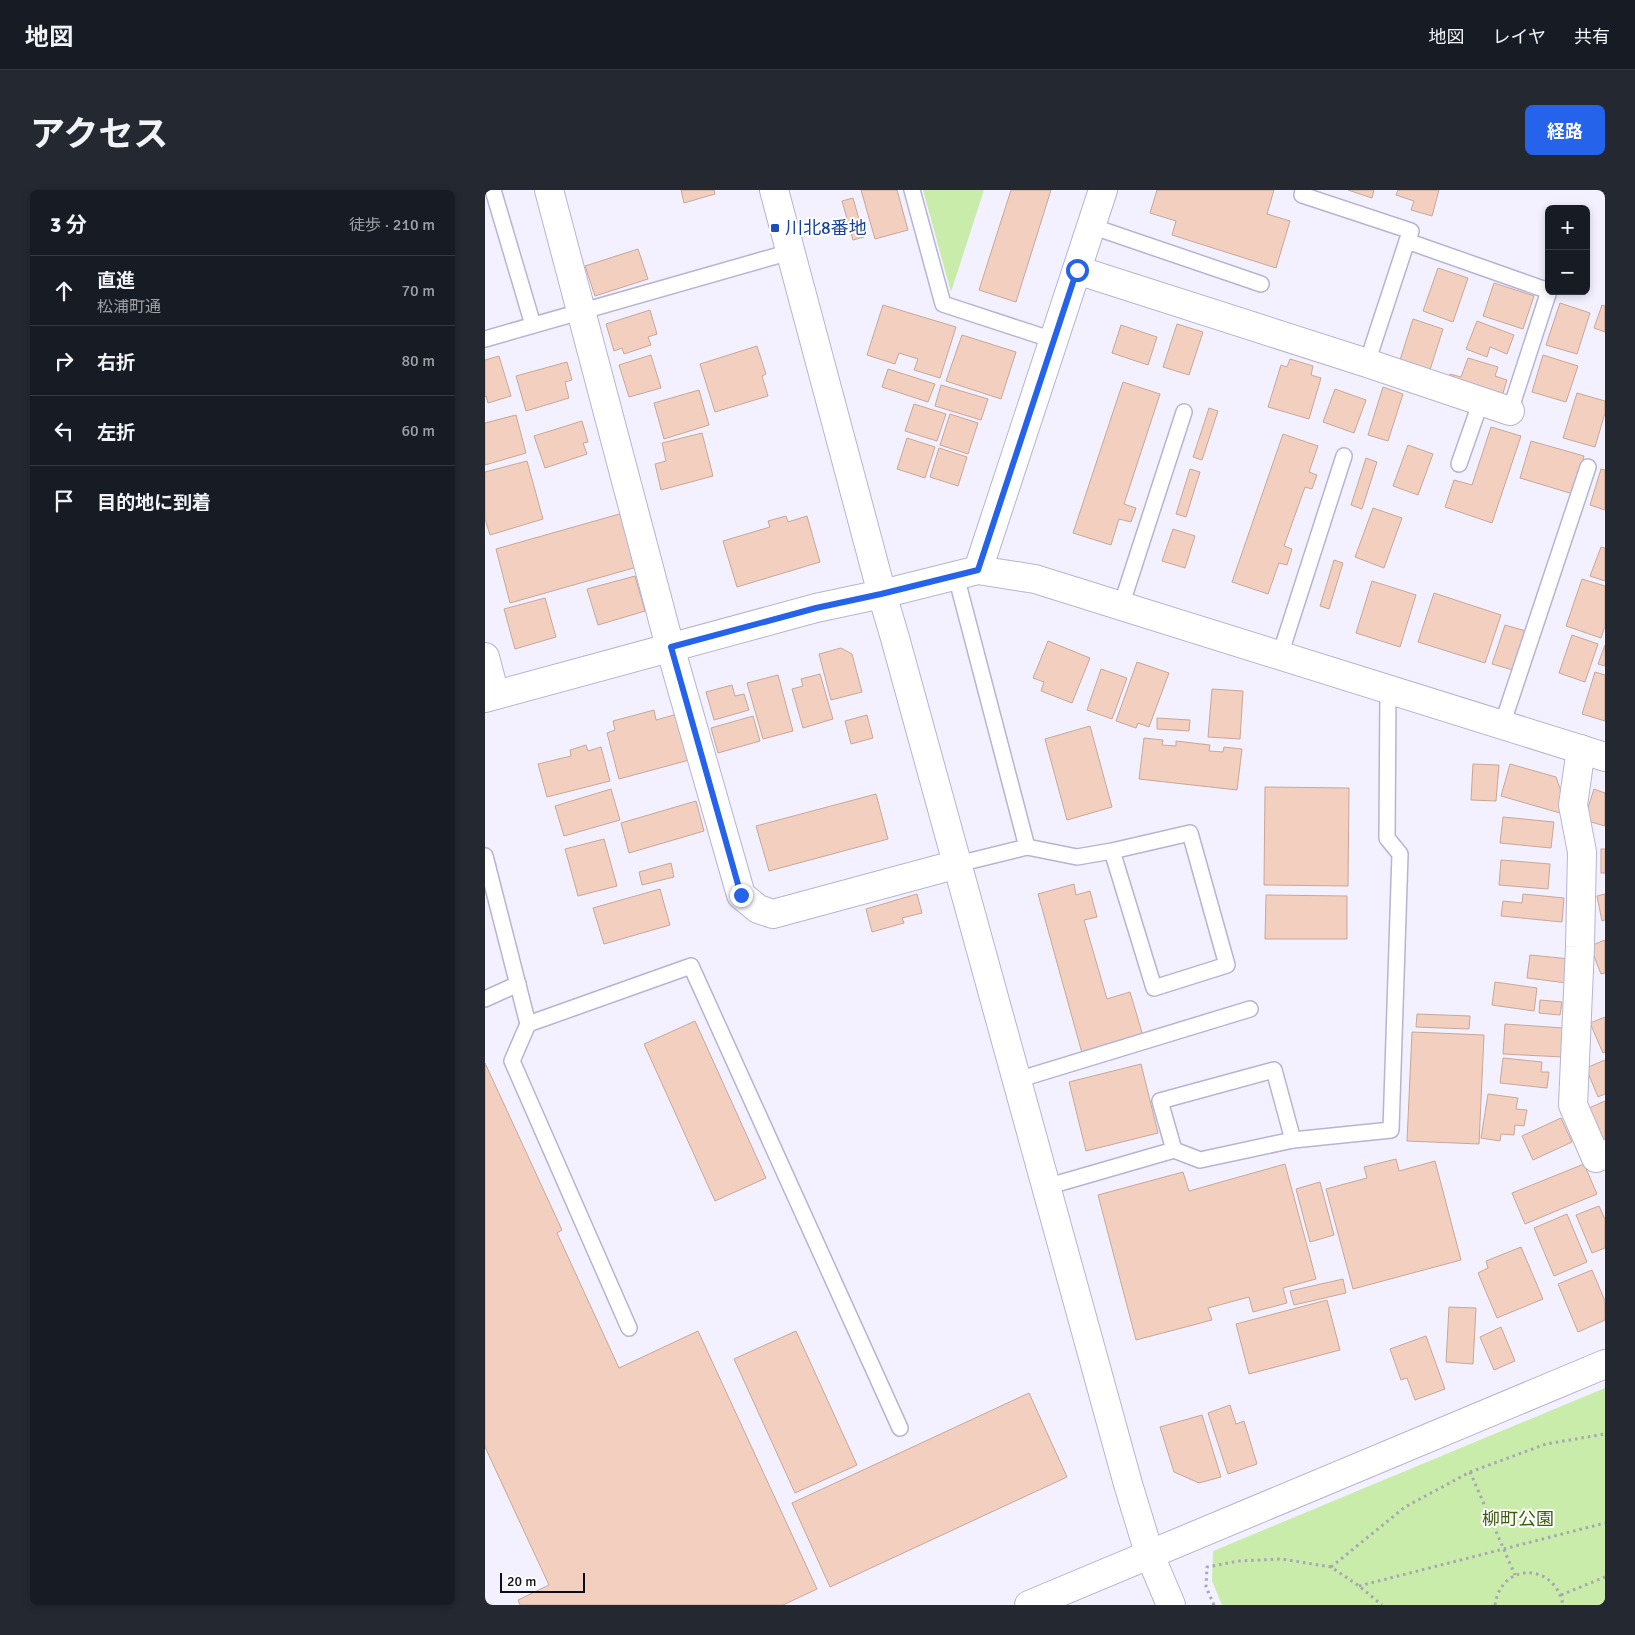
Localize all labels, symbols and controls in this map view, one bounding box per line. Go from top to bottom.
text: 地図 [25,22,73,52]
text: 地図 [1429,26,1465,48]
text: レイヤ [1493,26,1546,48]
text: 共有 [1574,26,1610,48]
button: 経路 [1525,105,1605,155]
text: アクセス [30,113,168,156]
map controls [1545,205,1590,295]
button: + [1545,205,1590,250]
text: 3 分 [50,212,87,238]
text: 徒歩 · 210 m [349,215,435,235]
place label: 川北8番地 [785,217,867,239]
marker: 川北8番地 [769,222,781,234]
button: − [1545,250,1590,295]
route start [1066,259,1089,282]
text: 直進 [97,269,135,293]
icon: ahead [50,277,78,305]
text: 70 m [401,281,435,301]
text: 松浦町通 [97,297,161,317]
icon: right [50,347,78,375]
text: 右折 [97,351,135,375]
text: 80 m [401,351,435,371]
icon: left [50,417,78,445]
text: 左折 [97,421,135,445]
text: 60 m [401,421,435,441]
icon: arrive [50,487,78,515]
text: 目的地に到着 [97,491,211,515]
route end [730,884,753,907]
park label: 柳町公園 [1482,1508,1554,1530]
scale bar [500,1570,585,1593]
text: 20 m [507,1573,536,1590]

